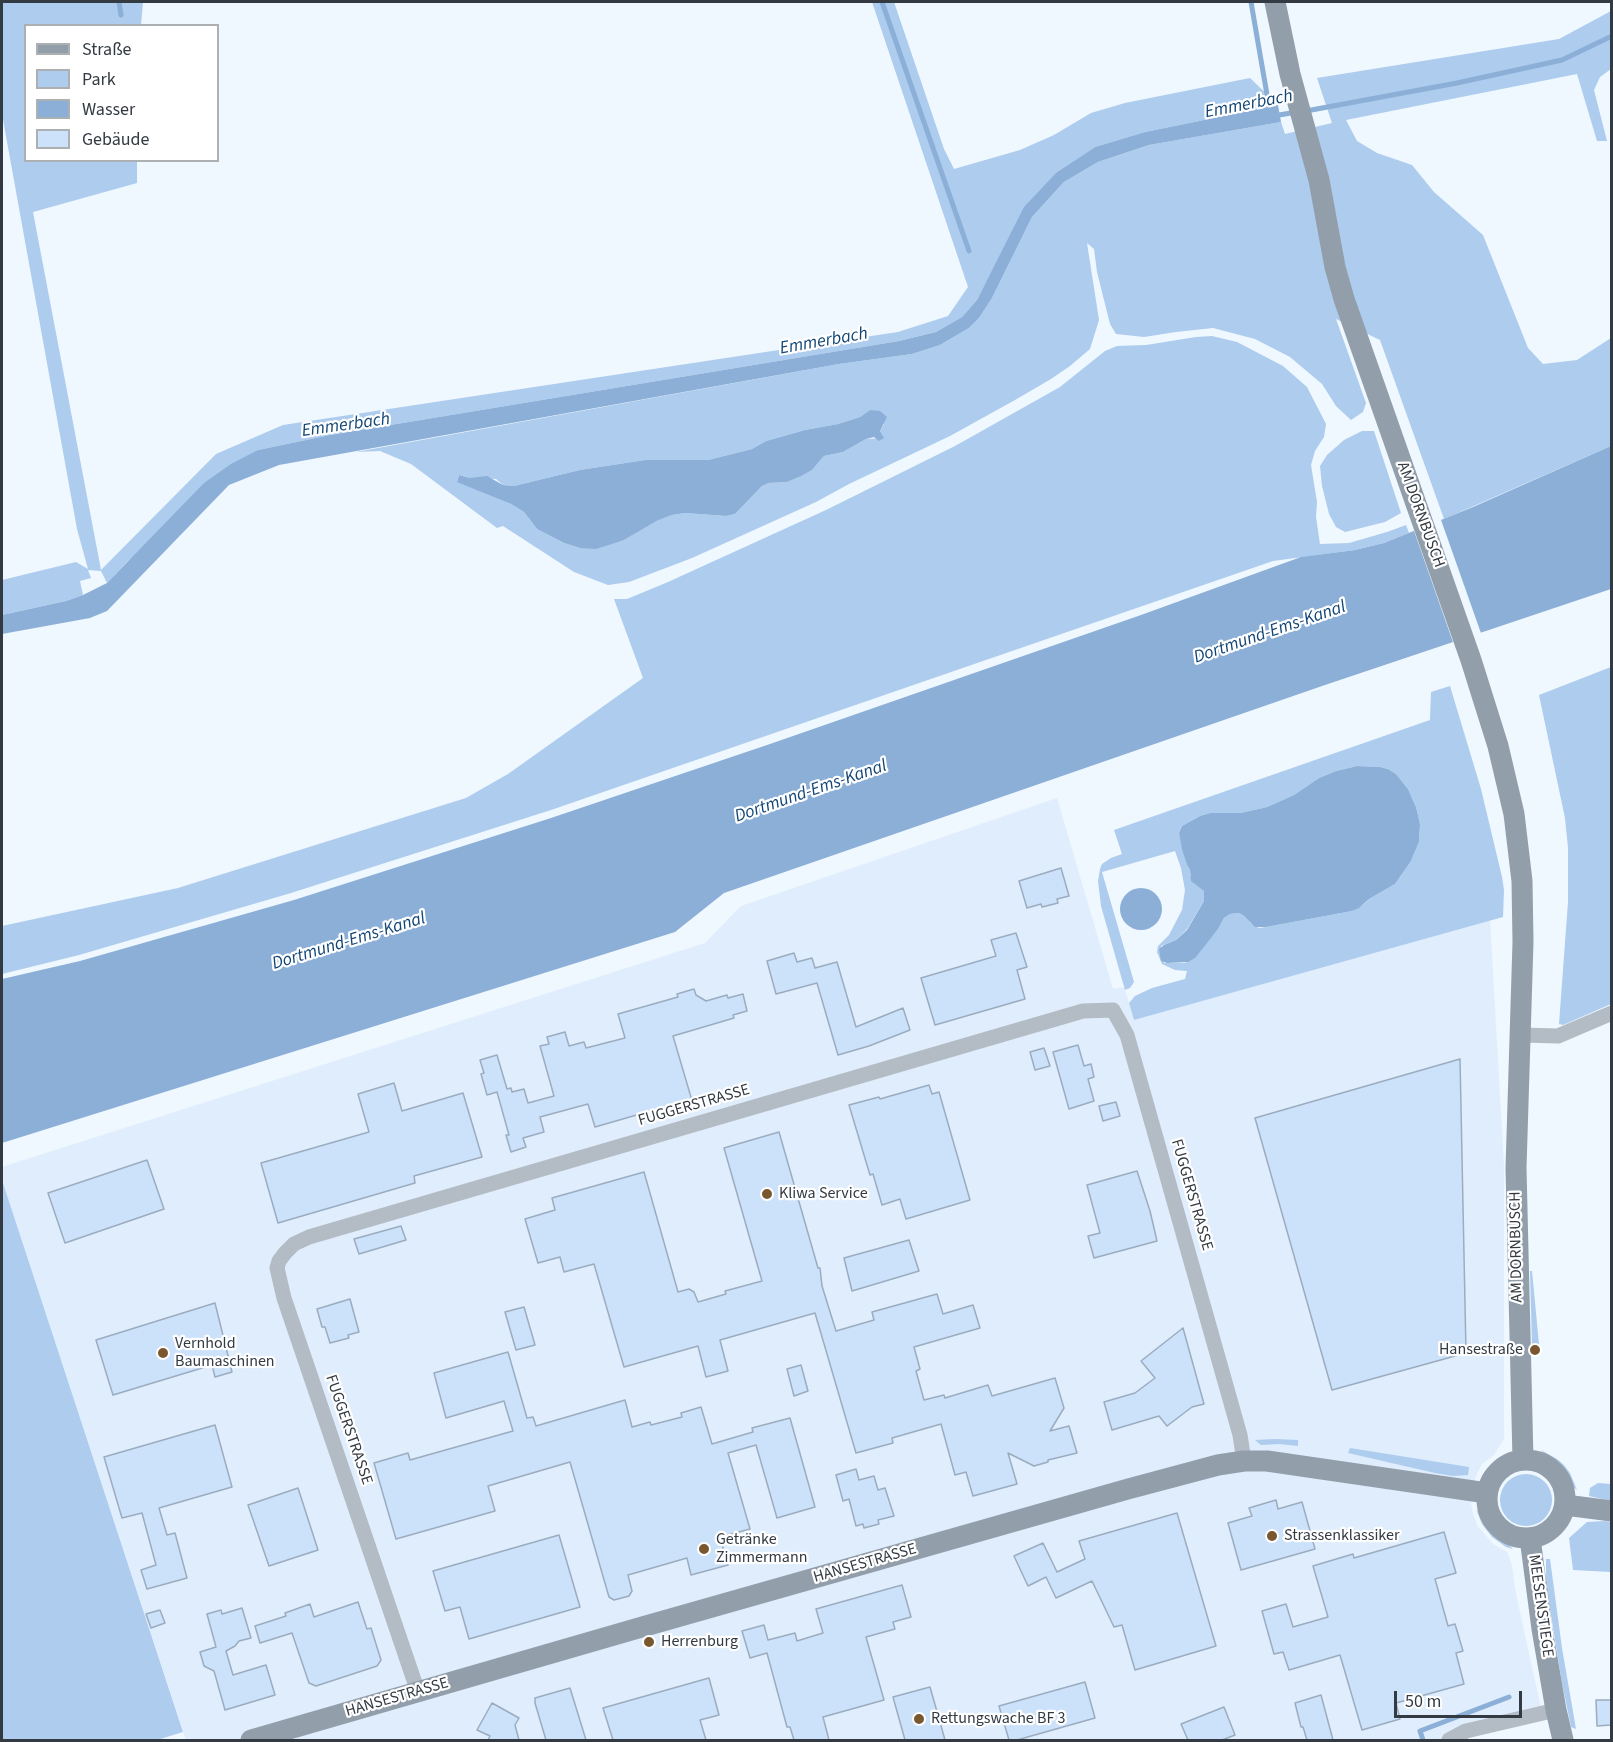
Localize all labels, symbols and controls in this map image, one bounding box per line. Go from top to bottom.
legend [24,24,219,162]
text: Straße [82,37,131,62]
text: Park [82,67,116,92]
water label: Emmerbach [1203,86,1295,124]
text: Wasser [82,97,135,122]
text: Gebäude [82,127,150,152]
water label: Emmerbach [778,324,870,360]
water label: Emmerbach [300,409,392,443]
street label: AM DORNBUSCH [1392,460,1448,570]
water label: Dortmund-Ems-Kanal [1191,597,1349,669]
water label: Dortmund-Ems-Kanal [732,756,890,828]
water label: Dortmund-Ems-Kanal [270,908,428,976]
street label: FUGGERSTRASSE [636,1081,752,1131]
street label: FUGGERSTRASSE [1166,1137,1216,1253]
place label: Kliwa Service [779,1184,868,1204]
marker: Kliwa Service [760,1187,774,1201]
street label: AM DORNBUSCH [1506,1191,1528,1303]
place label: Vernhold Baumaschinen [175,1334,275,1372]
place label: Hansestraße [1439,1340,1523,1360]
marker: Hansestraße [1528,1343,1542,1357]
marker: Vernhold Baumaschinen [156,1346,170,1360]
street label: FUGGERSTRASSE [320,1372,376,1488]
place label: Strassenklassiker [1284,1526,1399,1546]
marker: Strassenklassiker [1265,1529,1279,1543]
place label: Getränke Zimmermann [716,1530,807,1568]
street label: HANSESTRASSE [811,1540,919,1588]
marker: Getränke Zimmermann [697,1542,711,1556]
street label: MEESENSTIEGE [1523,1553,1557,1659]
place label: Herrenburg [661,1632,738,1652]
marker: Herrenburg [642,1635,656,1649]
street label: HANSESTRASSE [343,1674,451,1722]
scale bar [1397,1679,1524,1717]
text: 50 m [1405,1689,1441,1714]
place label: Rettungswache BF 3 [931,1709,1065,1729]
marker: Rettungswache BF 3 [912,1712,926,1726]

